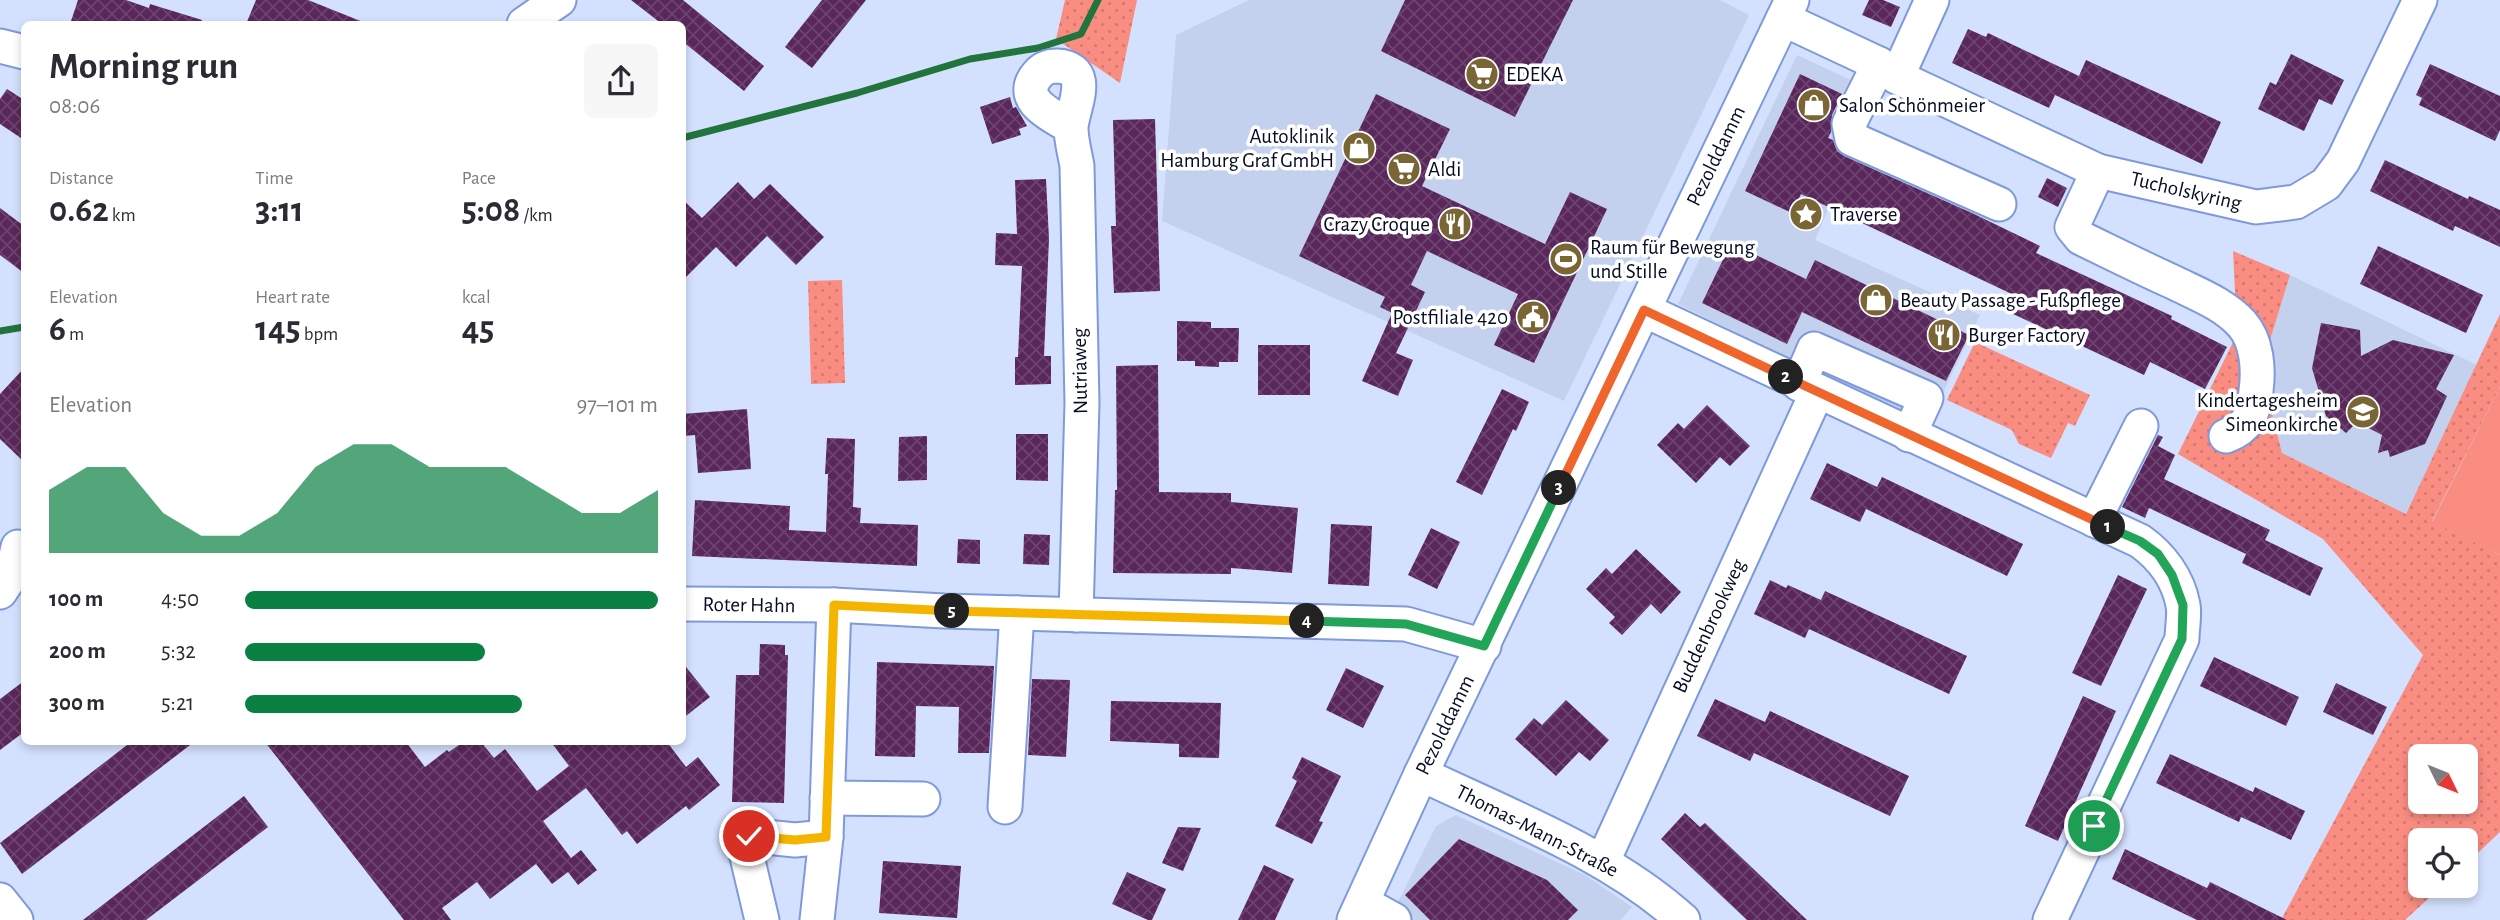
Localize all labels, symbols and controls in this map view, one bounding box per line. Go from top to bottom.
button: share [584,44,658,118]
text: Morning run [49,48,238,86]
supermarket icon: EDEKA [1463,55,1501,93]
place label: EDEKA [1506,64,1563,85]
shop icon: Salon Schönmeier [1795,86,1833,124]
text: 08:06 [49,95,100,118]
place label: Salon Schönmeier [1839,95,1985,116]
street label: Pezolddamm [1683,103,1749,209]
place label: Autoklinik Hamburg Graf GmbH [1160,126,1334,171]
shop icon: Autoklinik Hamburg Graf GmbH [1340,129,1378,167]
supermarket icon: Aldi [1385,150,1423,188]
place label: Aldi [1428,159,1461,180]
street label: Tucholskyring [2129,168,2244,214]
text: Distance [49,169,113,188]
text: Time [255,169,293,188]
text: Pace [462,169,496,188]
text: 0.62 [49,193,109,228]
text: 3:11 [255,193,304,228]
text: 5:08 [462,193,520,228]
place icon: Traverse [1787,195,1825,233]
place label: Traverse [1830,204,1897,225]
restaurant icon: Crazy Croque [1436,205,1474,243]
text: km [109,206,136,225]
text: /km [520,206,553,225]
place label: Crazy Croque [1323,214,1430,235]
place label: Raum für Bewegung und Stille [1590,237,1755,282]
sports icon: Raum für Bewegung und Stille [1547,240,1585,278]
shop icon: Beauty Passage - Fußpflege [1857,281,1895,319]
text: Elevation [49,288,118,307]
text: Heart rate [255,288,330,307]
text: kcal [462,288,491,307]
place label: Beauty Passage - Fußpflege [1900,290,2121,311]
public building icon: Postfiliale 420 [1514,298,1552,336]
place label: Postfiliale 420 [1392,307,1508,328]
text: 6 [49,312,66,347]
text: 145 [255,312,301,347]
text: 45 [462,312,494,347]
restaurant icon: Burger Factory [1925,316,1963,354]
text: m [66,325,84,344]
text: bpm [301,325,338,344]
place label: Burger Factory [1968,325,2086,346]
street label: Nutriaweg [1069,327,1091,414]
pin: 2 [1768,360,1803,394]
text: 2 [1781,367,1790,386]
place label: Kindertagesheim Simeonkirche [2197,390,2338,435]
school or university icon: Kindertagesheim Simeonkirche [2344,393,2382,431]
text: Elevation [49,394,132,417]
text: 97–101 m [576,394,658,417]
pin: 3 [1542,470,1576,505]
text: 3 [1554,478,1563,497]
pin: 1 [2090,510,2126,544]
text: 1 [2104,517,2111,536]
street label: Buddenbrookweg [1669,555,1750,696]
text: 100 m [49,588,103,611]
text: 4:50 [161,588,199,611]
street label: Roter Hahn [702,594,796,616]
pin: 5 [934,594,970,628]
text: 5 [947,601,956,620]
pin: 4 [1290,604,1324,638]
text: 4 [1302,611,1311,630]
text: 200 m [49,640,106,663]
text: 5:32 [161,640,196,663]
street label: Pezolddamm [1412,672,1478,778]
text: 300 m [49,692,105,715]
text: 5:21 [161,692,194,715]
north arrow [2408,744,2478,814]
map controls [2408,744,2478,898]
street label: Thomas-Mann-Straße [1452,781,1622,881]
pin [2064,796,2124,856]
pin [719,806,779,866]
icon: arrive [2075,807,2113,845]
icon: check [730,817,768,855]
button: locate [2408,828,2478,898]

